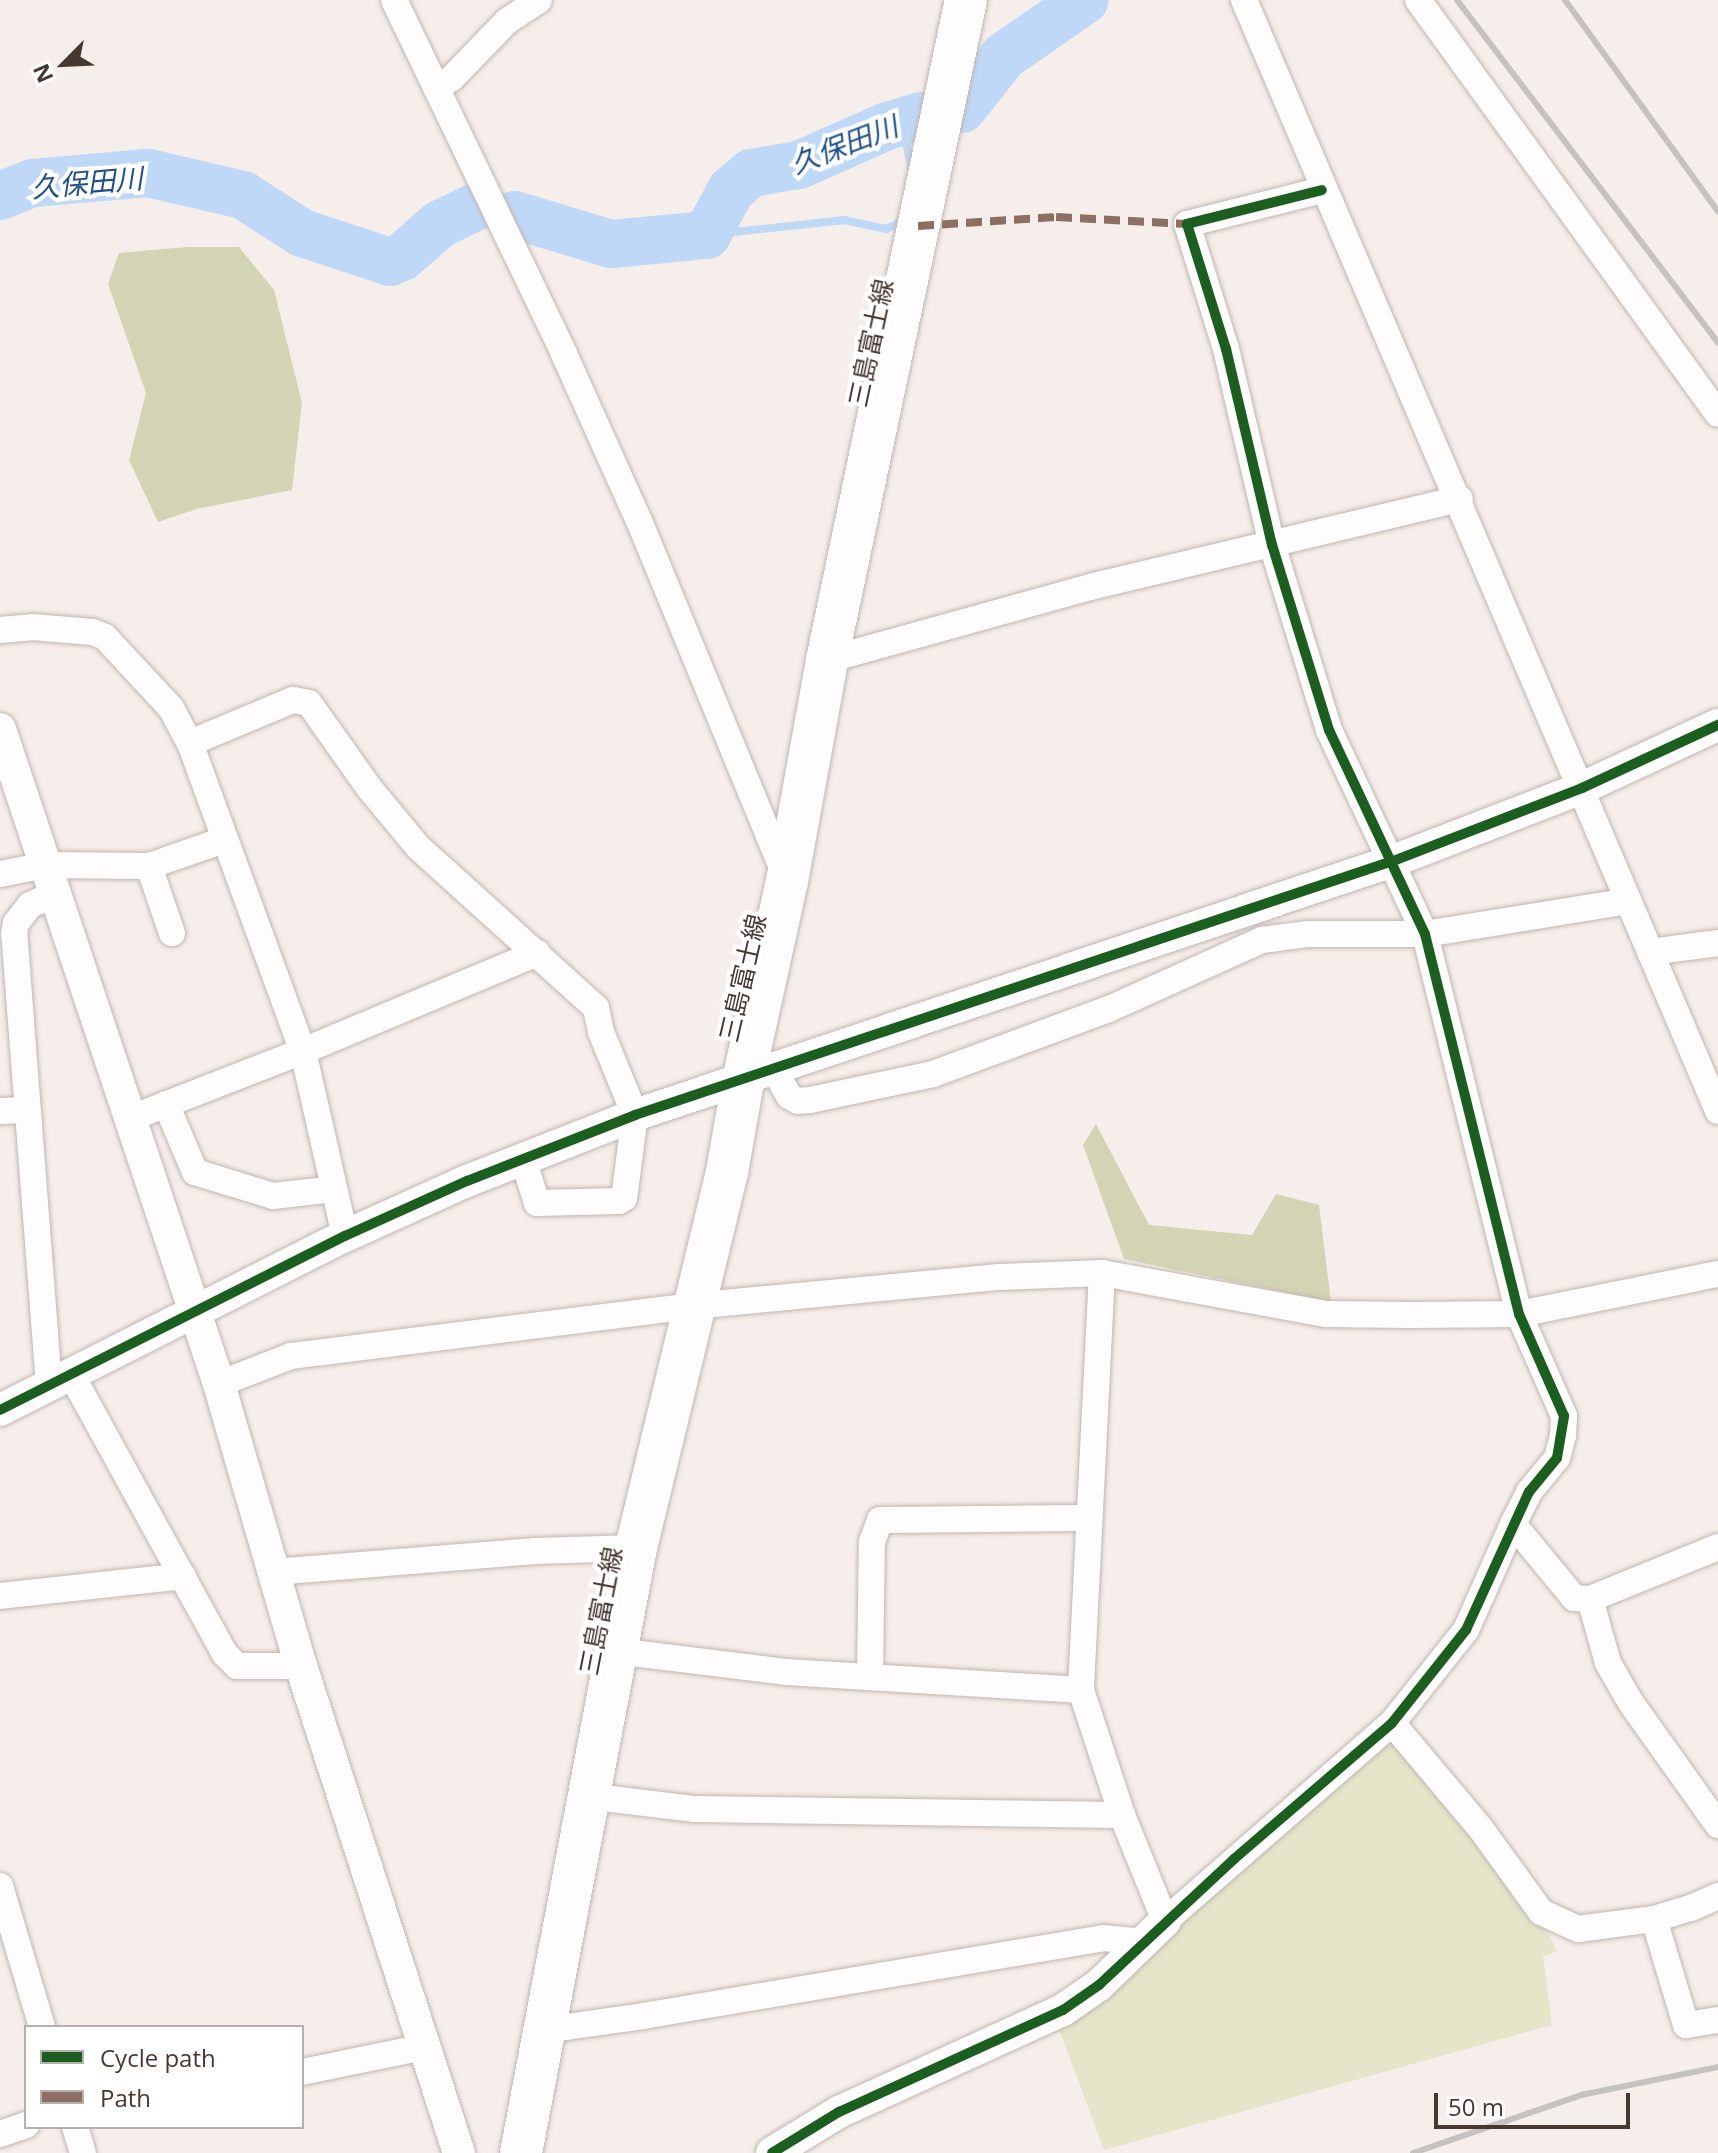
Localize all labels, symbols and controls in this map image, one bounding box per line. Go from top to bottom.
north arrow [24,24,104,104]
text: N [25,59,59,88]
water label: 久保田川 [786,108,902,180]
water label: 久保田川 [30,160,144,204]
street label: 三島富士線 [842,276,900,410]
street label: 三島富士線 [713,911,773,1045]
street label: 三島富士線 [573,1544,629,1678]
legend [24,2025,304,2129]
text: Cycle path [100,2041,216,2074]
scale bar [1438,2077,1634,2127]
text: Path [100,2081,151,2114]
text: 50 m [1448,2090,1504,2123]

